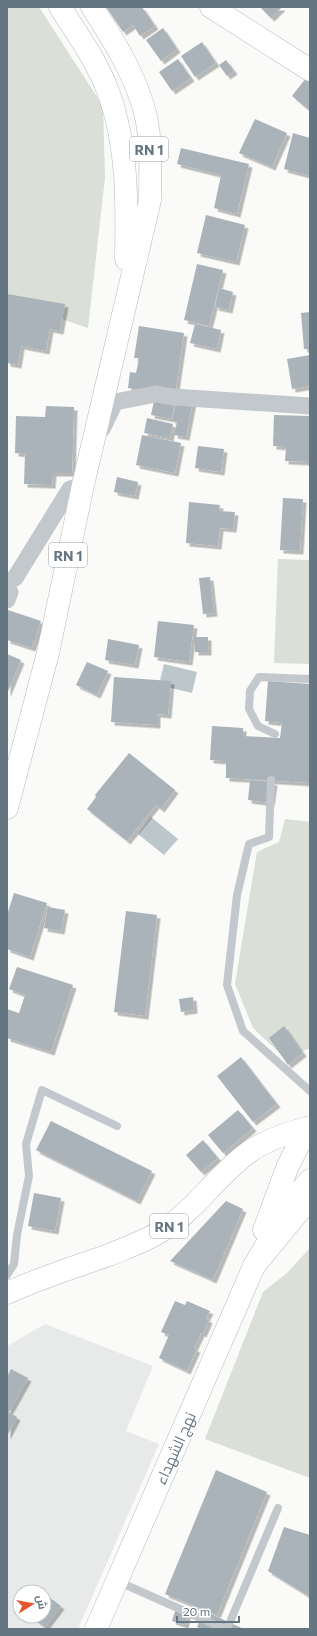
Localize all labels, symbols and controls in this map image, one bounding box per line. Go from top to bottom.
road number: RN 1 [130,137,168,161]
road number: RN 1 [49,543,87,567]
road number: RN 1 [150,1214,188,1238]
street label: نهج الشهداء [151,1409,202,1488]
north arrow [12,1584,52,1624]
text: ش [34,1594,50,1610]
scale bar [177,1598,239,1624]
text: 20 m [183,1604,210,1618]

